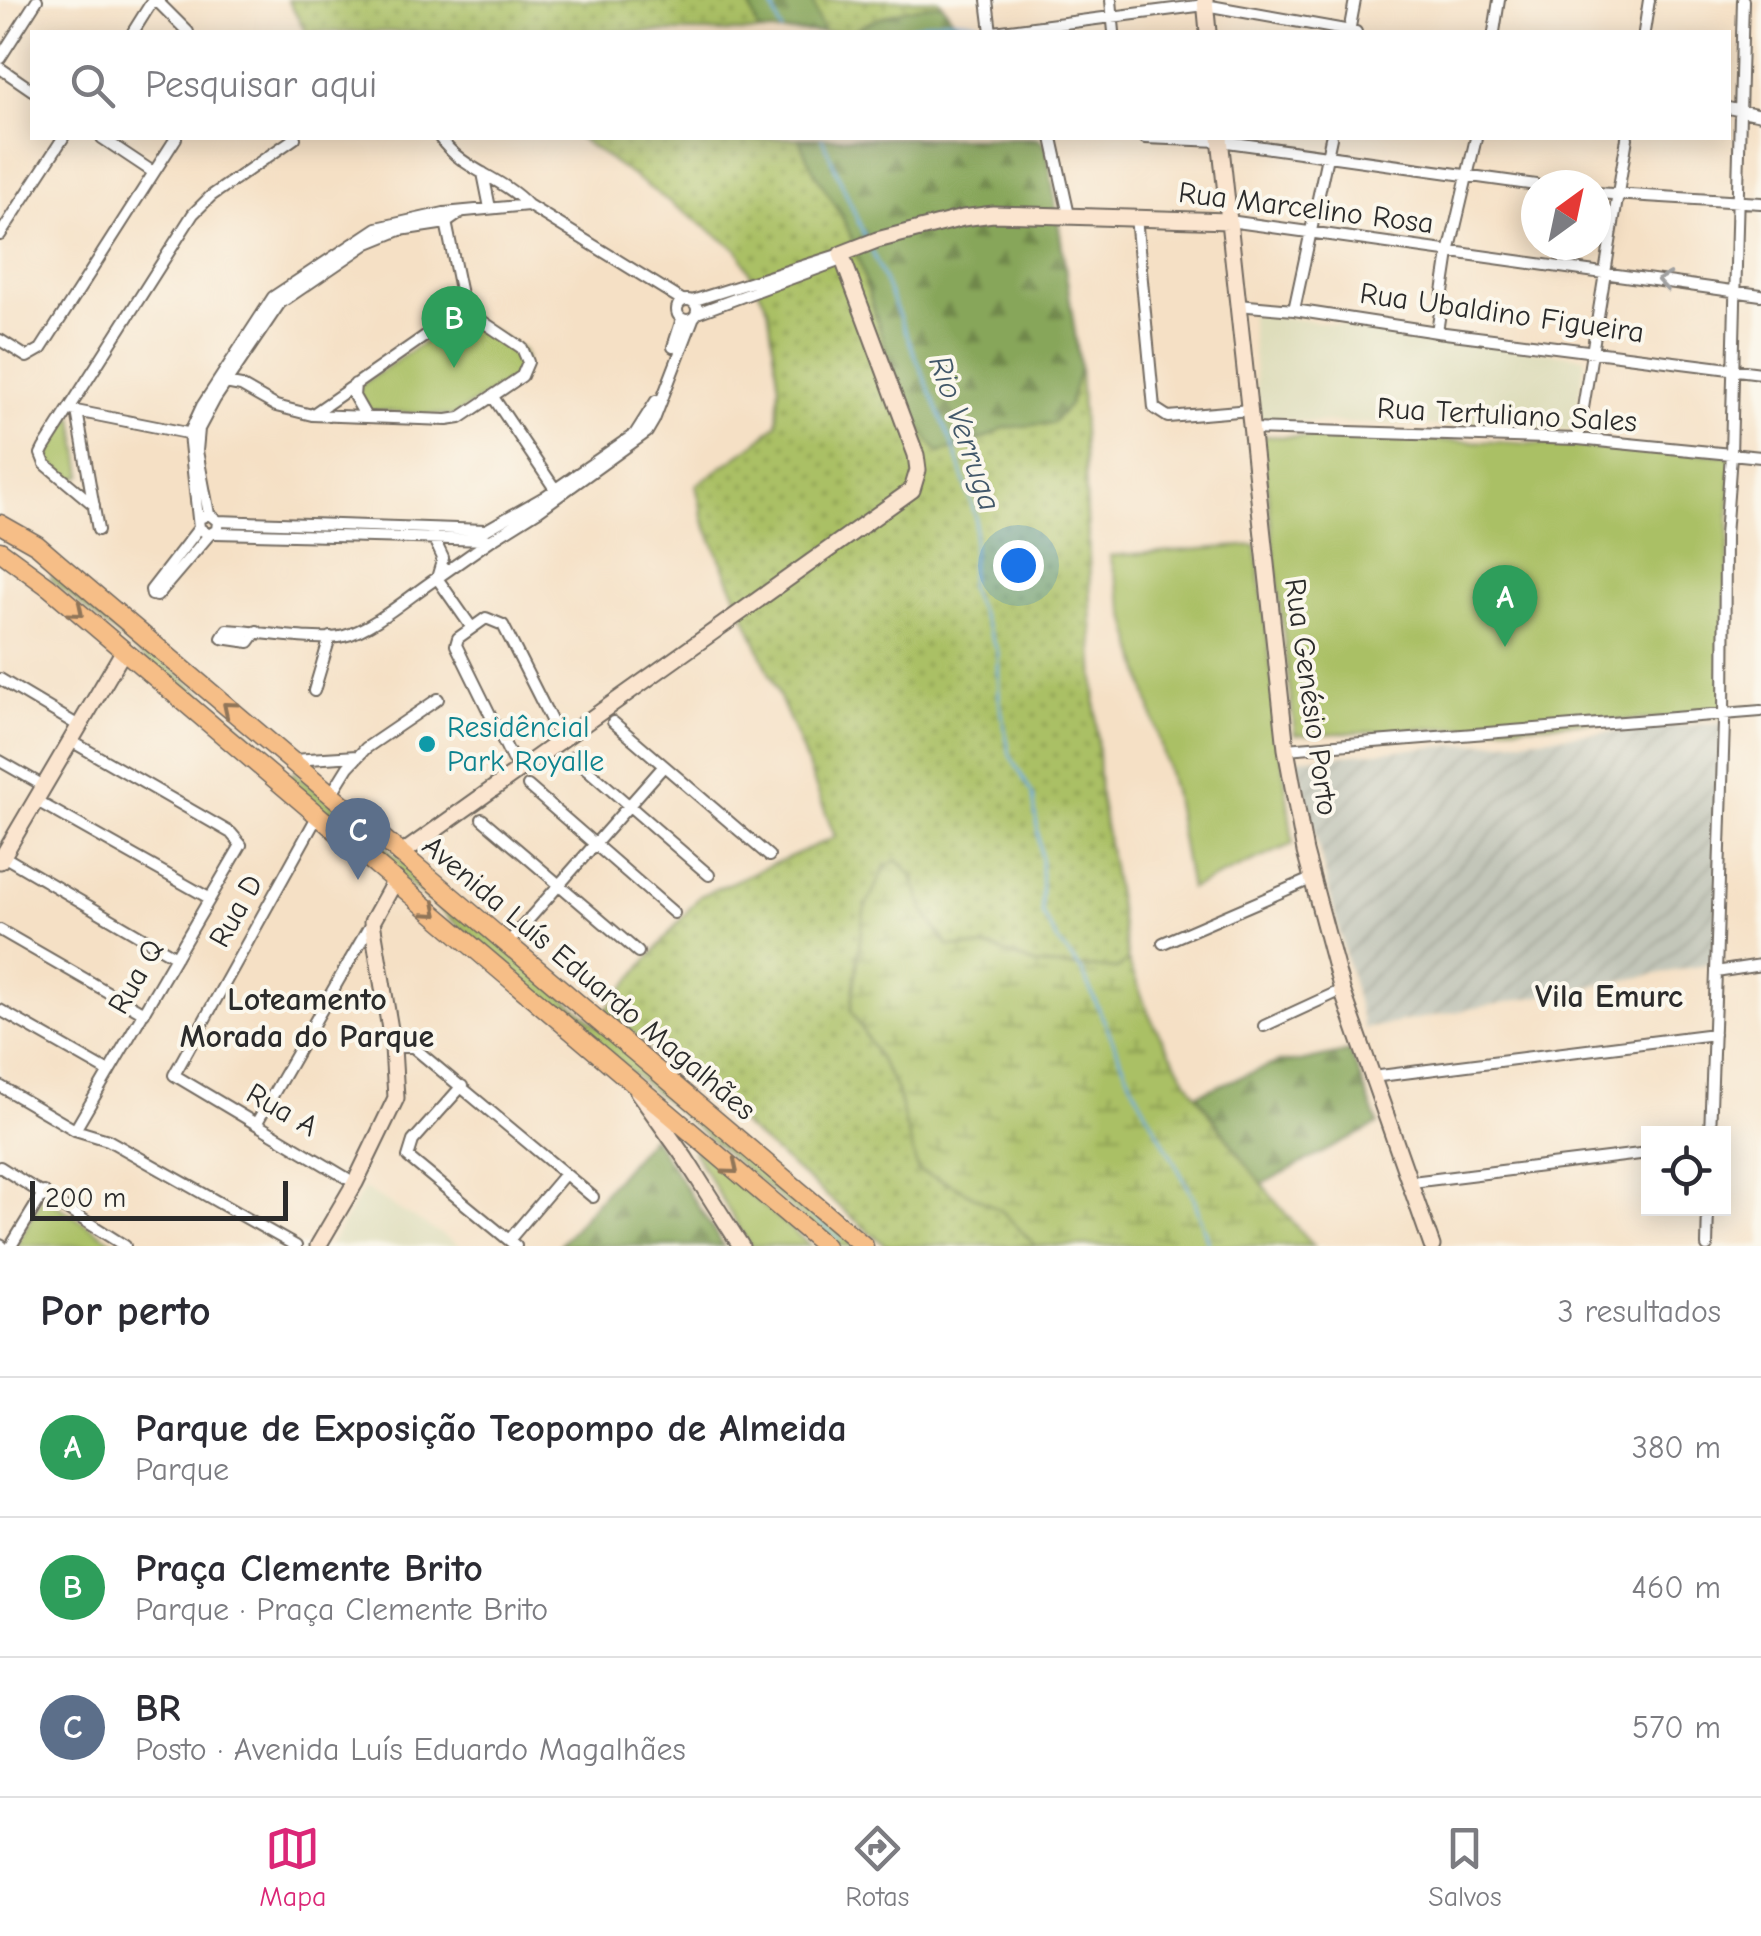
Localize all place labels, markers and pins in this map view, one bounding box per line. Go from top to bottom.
pin: B [422,286,486,368]
pin: A [1472,564,1538,647]
place label: Residêncial Park Royalle [447,710,604,779]
marker: Residêncial Park Royalle [416,733,438,755]
pin: C [326,798,390,880]

